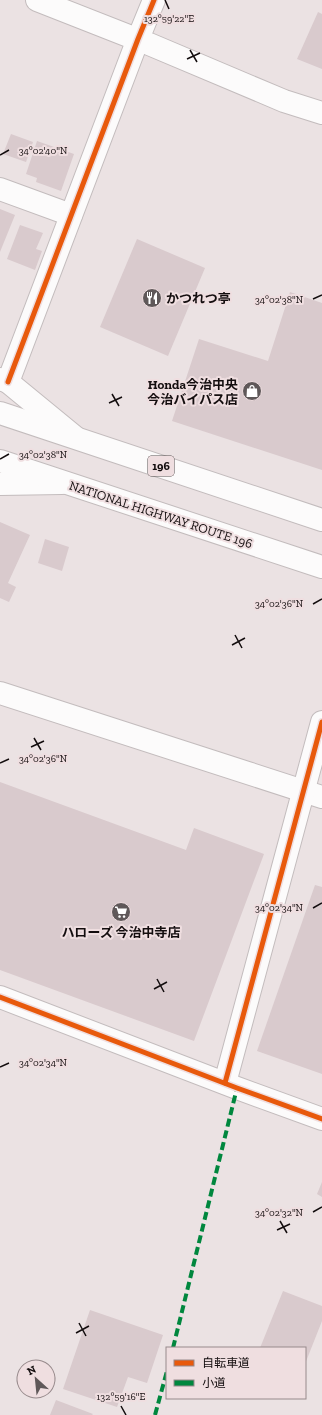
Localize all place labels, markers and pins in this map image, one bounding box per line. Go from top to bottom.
restaurant icon: かつれつ亭 [141,287,163,309]
place label: かつれつ亭 [166,291,231,306]
place label: Honda今治中央 今治バイパス店 [147,377,238,407]
shop icon: Honda今治中央 今治バイパス店 [241,380,263,402]
supermarket icon: ハローズ 今治中寺店 [110,901,132,923]
place label: ハローズ 今治中寺店 [62,925,180,940]

